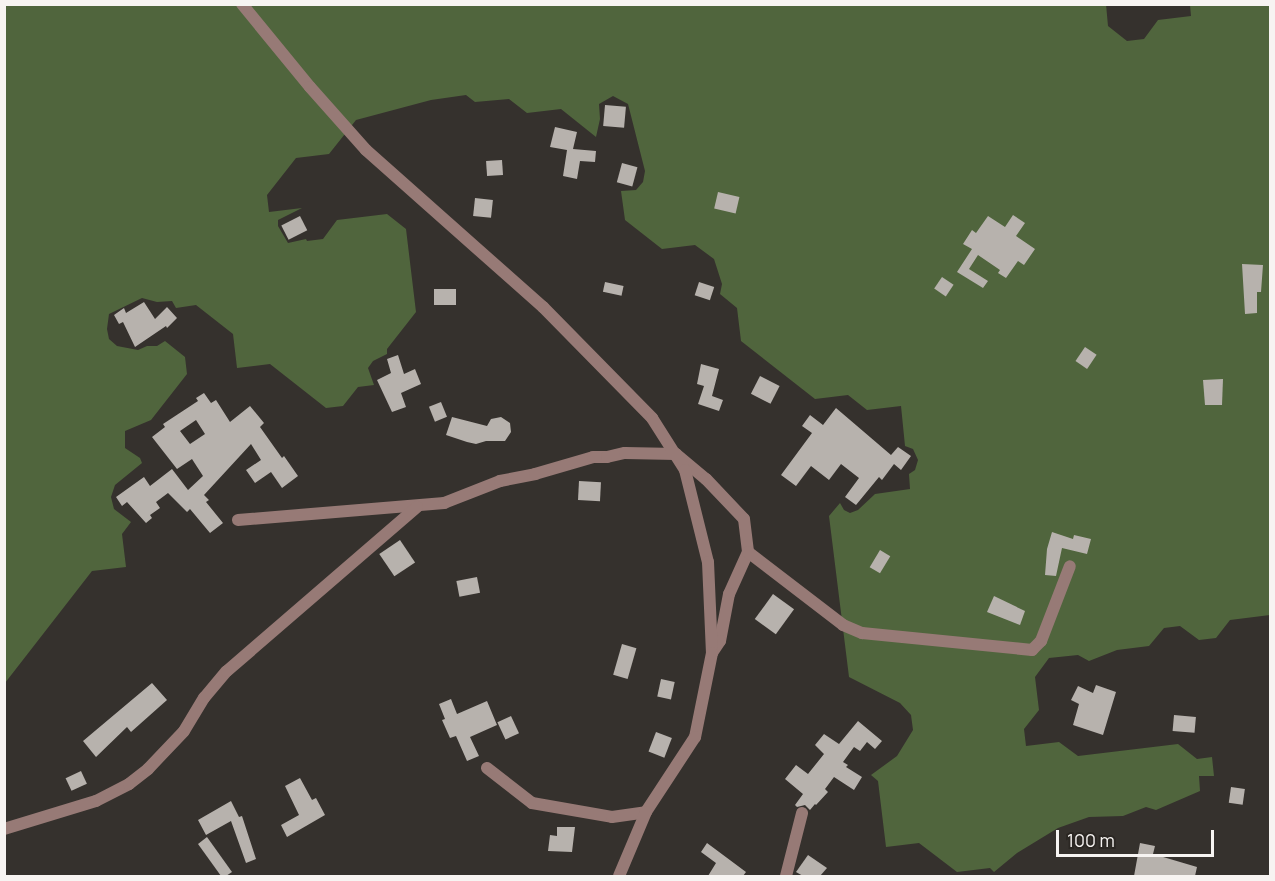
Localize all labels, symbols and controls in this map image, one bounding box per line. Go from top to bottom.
scale bar [1059,818,1216,856]
text: 100 m [1067,828,1115,852]

